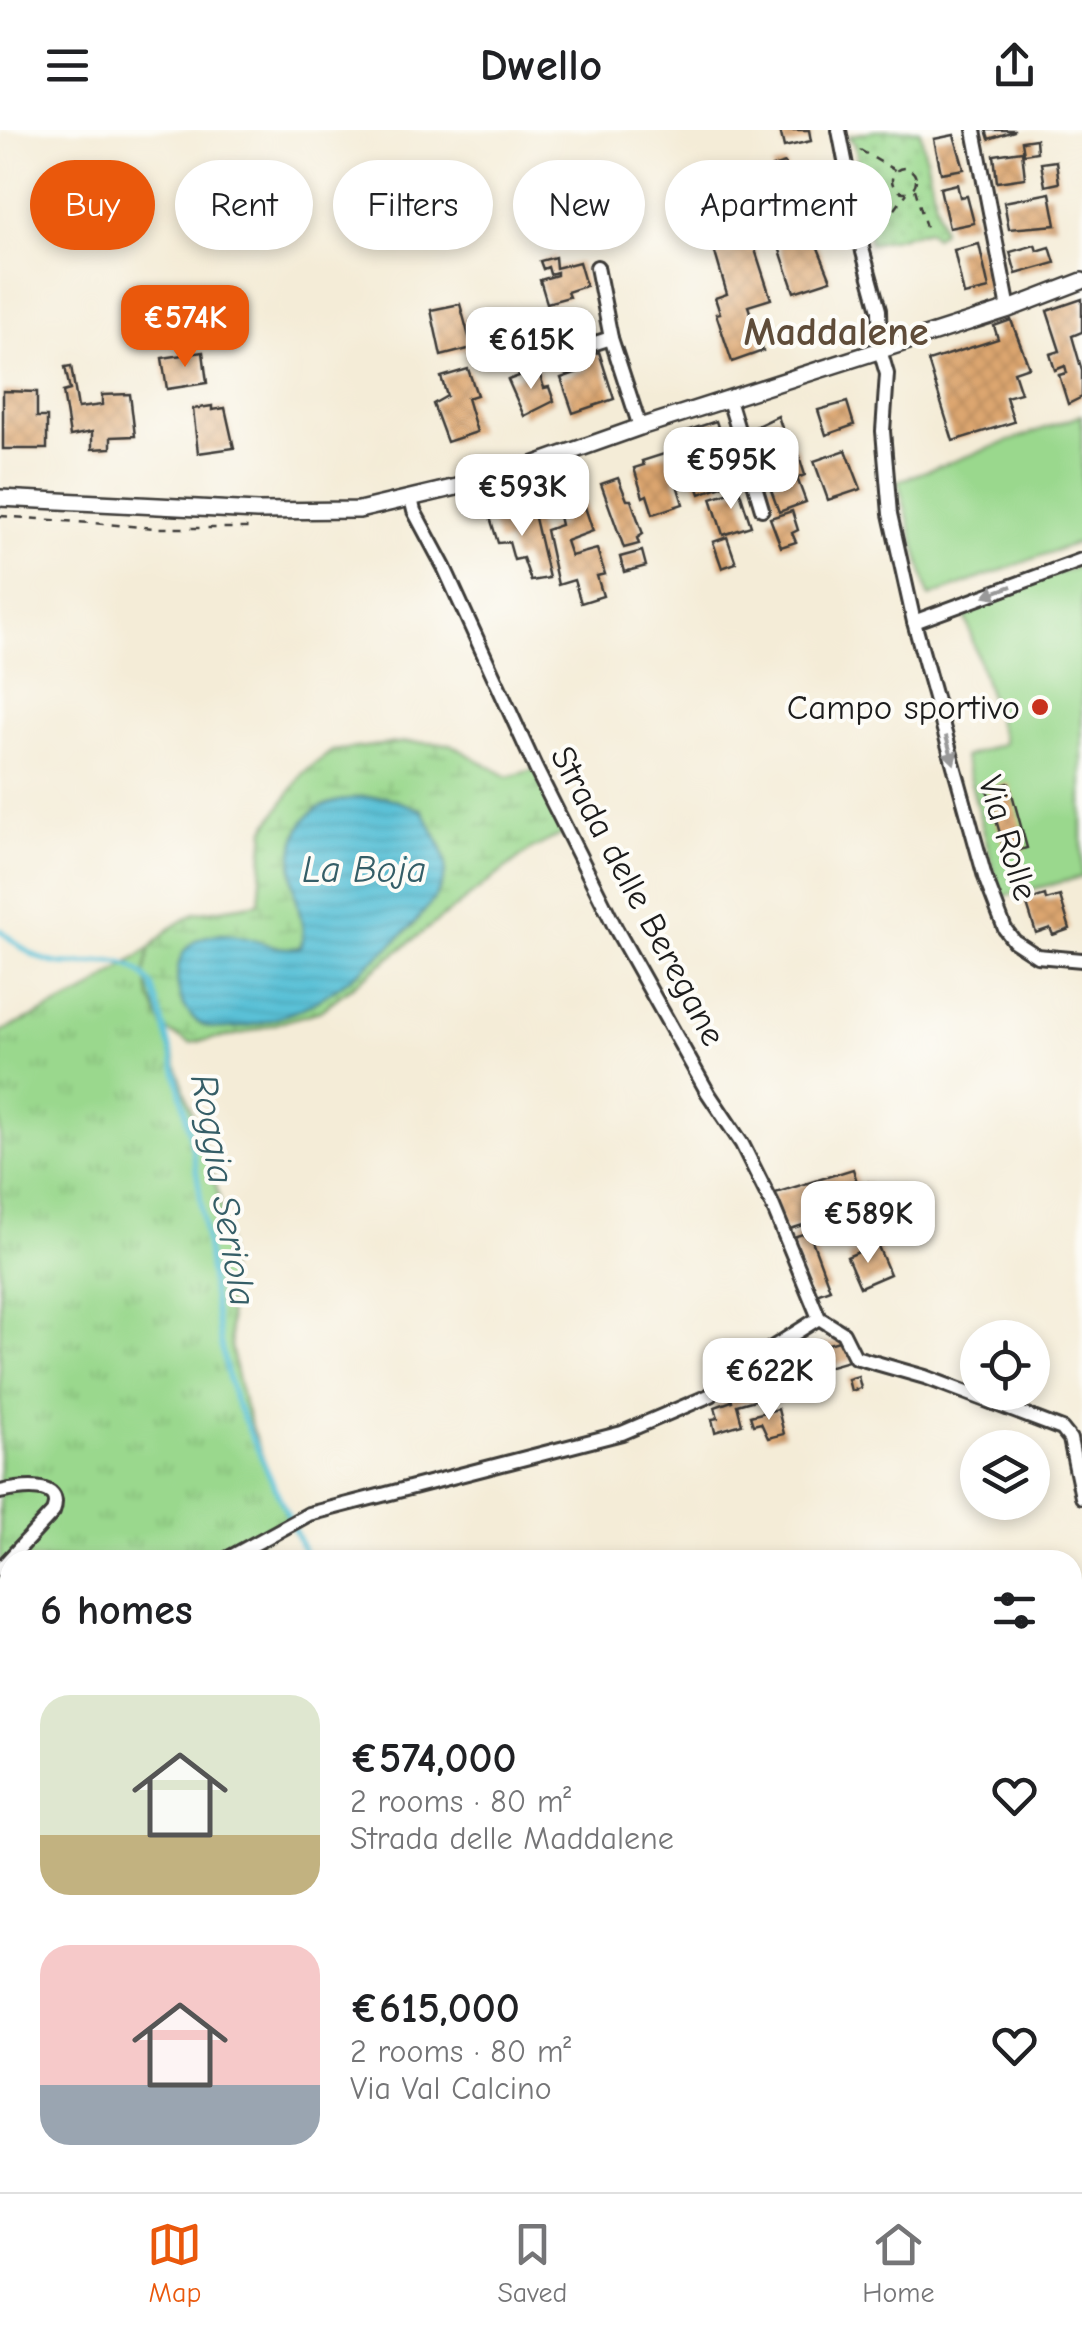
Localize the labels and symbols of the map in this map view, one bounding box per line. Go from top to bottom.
pin: €574K [115,285,255,370]
pin: €615K [461,307,601,392]
district label: Maddalene [743,309,929,355]
pin: €595K [661,427,801,512]
pin: €593K [452,454,592,539]
one-way arrow [983,584,1013,599]
place label: Campo sportivo [787,687,1020,728]
marker: Campo sportivo [1029,696,1051,718]
one-way arrow [943,735,958,766]
street label: Strada delle Beregane [542,739,734,1053]
street label: Via Rolle [970,771,1046,905]
water label: La Boja [302,848,426,892]
water label: Roggia Seriola [181,1071,265,1309]
pin: €589K [798,1181,938,1266]
pin: €622K [699,1338,839,1423]

